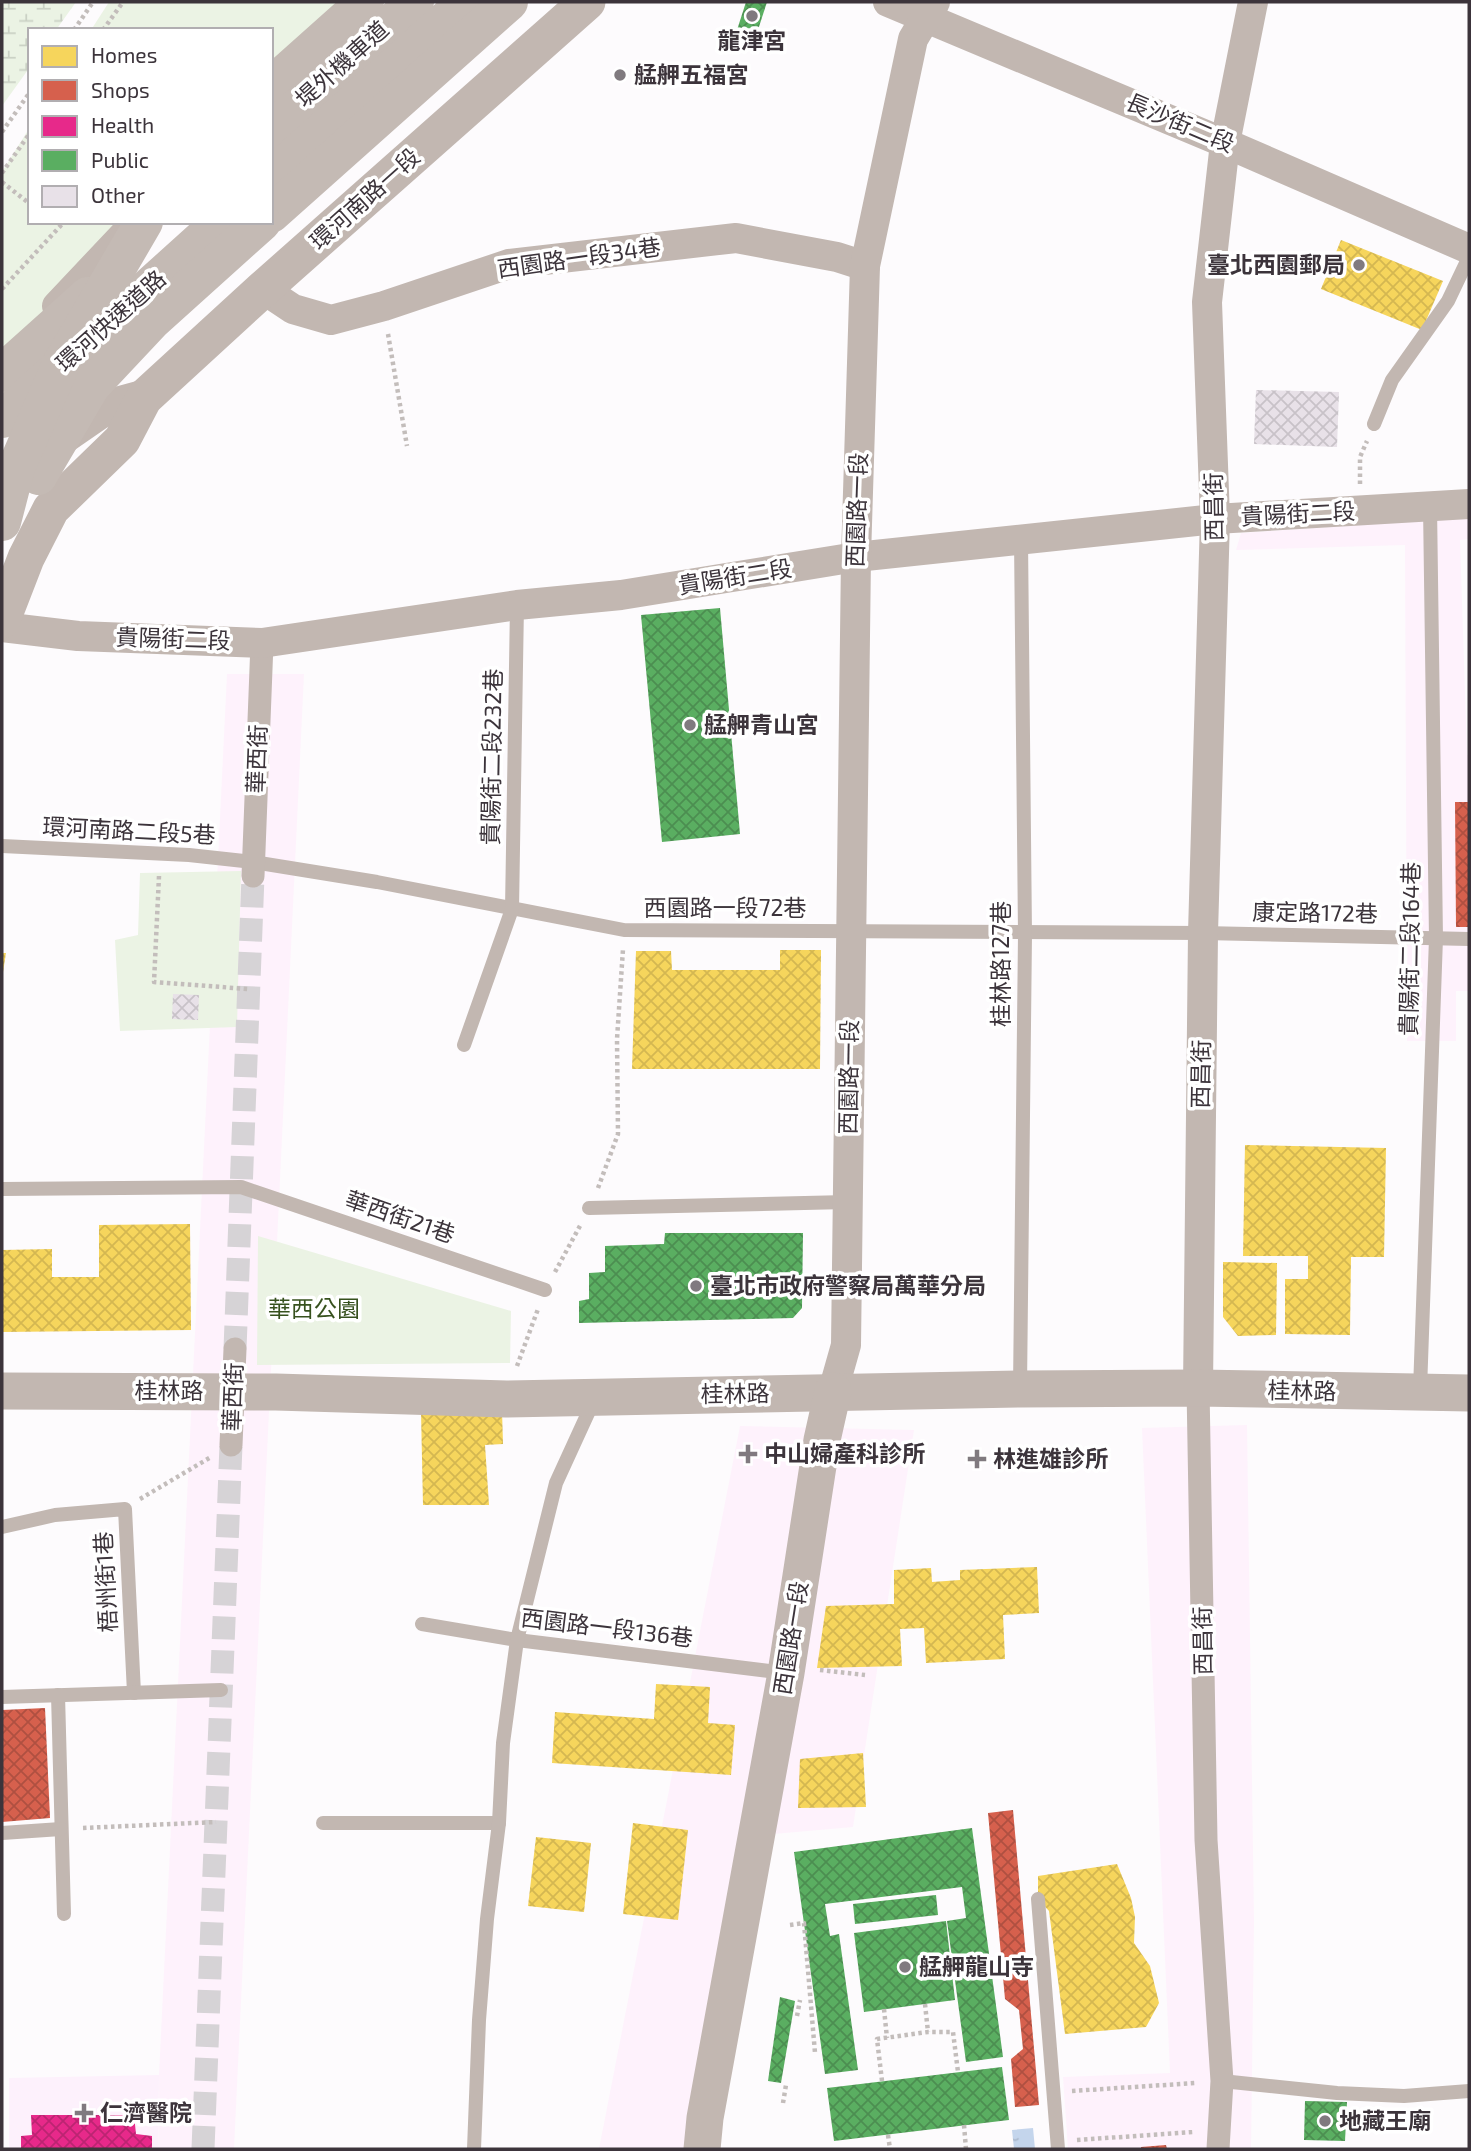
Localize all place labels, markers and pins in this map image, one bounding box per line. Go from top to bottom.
marker: 龍津宮 [744,8,760,24]
place label: 龍津宮 [718,26,787,54]
place label: 艋舺五福宮 [634,60,749,88]
marker: 艋舺五福宮 [612,67,628,83]
place label: 臺北西園郵局 [1207,250,1345,278]
marker: 臺北西園郵局 [1351,257,1367,273]
place label: 艋舺青山宮 [704,710,819,738]
marker: 艋舺青山宮 [682,717,698,733]
place label: 臺北市政府警察局萬華分局 [710,1271,986,1299]
marker: 臺北市政府警察局萬華分局 [688,1278,704,1294]
place label: 中山婦產科診所 [764,1439,925,1467]
marker: 中山婦產科診所 [738,1444,758,1464]
place label: 林進雄診所 [993,1444,1108,1472]
marker: 林進雄診所 [967,1449,987,1469]
place label: 艋舺龍山寺 [919,1952,1034,1980]
marker: 艋舺龍山寺 [897,1959,913,1975]
place label: 仁濟醫院 [100,2098,192,2126]
marker: 仁濟醫院 [74,2103,94,2123]
place label: 地藏王廟 [1339,2106,1431,2134]
marker: 地藏王廟 [1317,2113,1333,2129]

